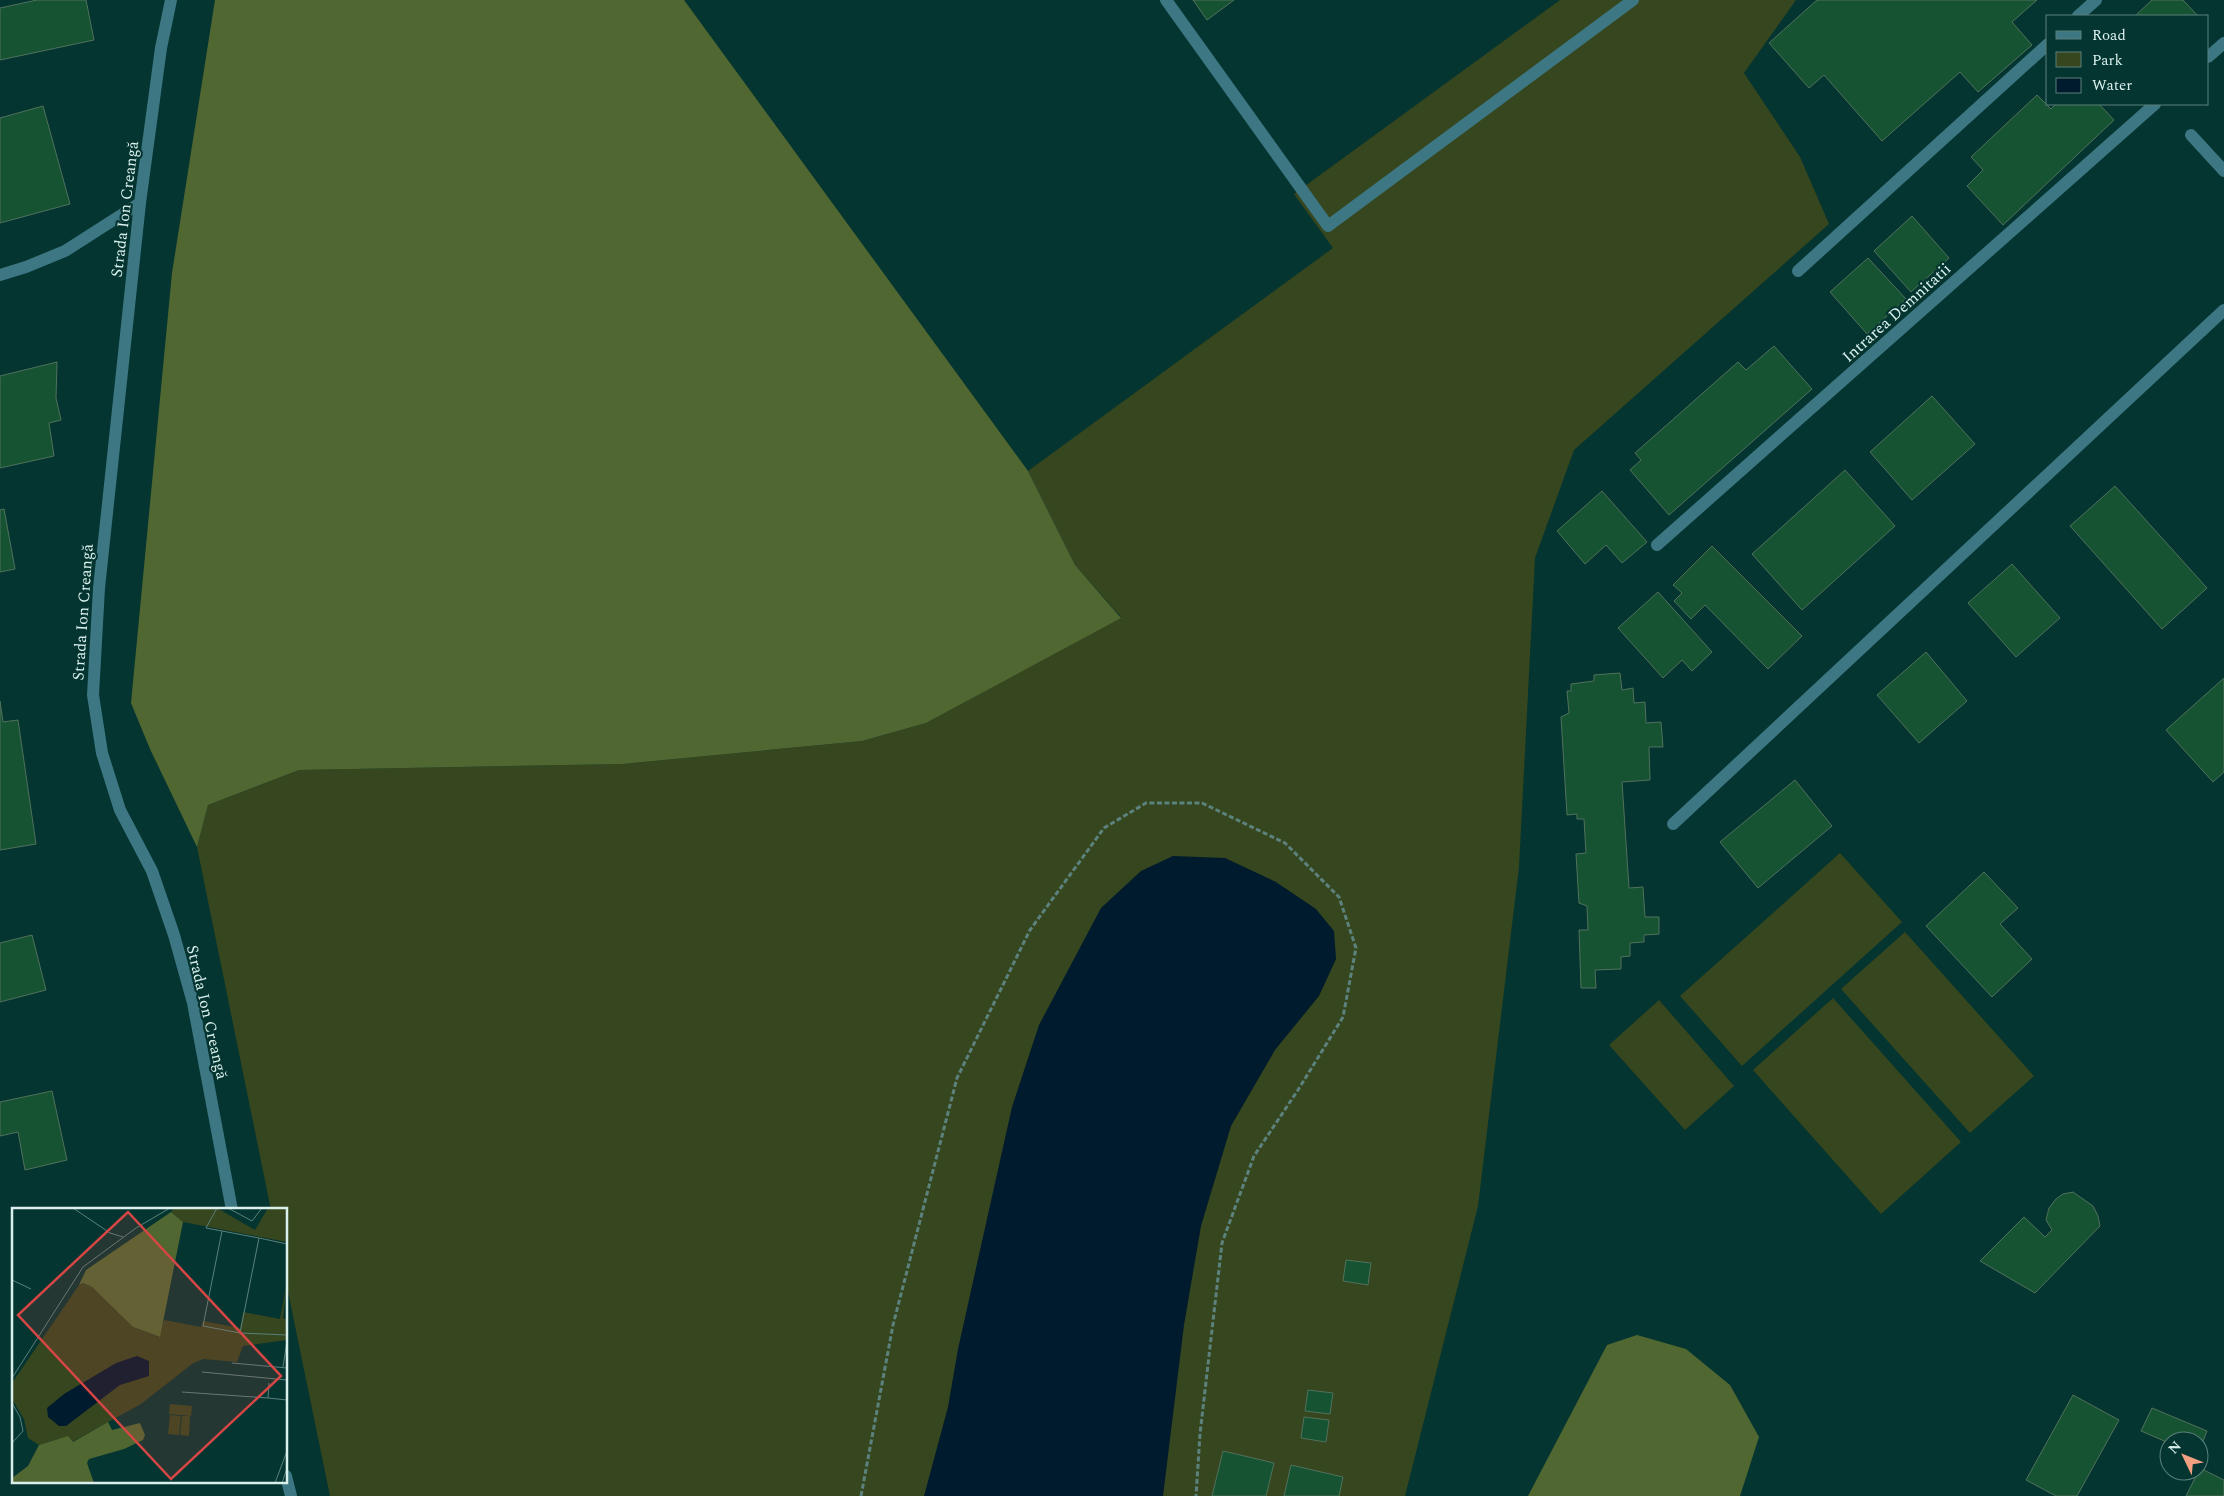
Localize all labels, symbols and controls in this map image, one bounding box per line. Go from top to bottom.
legend [2046,15,2209,105]
text: Road [2092,24,2126,47]
text: Park [2092,49,2123,72]
text: Water [2092,74,2132,97]
street label: Strada Ion Creangă [105,139,145,279]
street label: Intrarea Demnitatii [1837,257,1956,368]
street label: Strada Ion Creangă [66,543,100,681]
street label: Strada Ion Creangă [180,943,234,1082]
inset map [12,1208,288,1484]
north arrow [2159,1431,2209,1481]
text: N [2163,1436,2186,1459]

